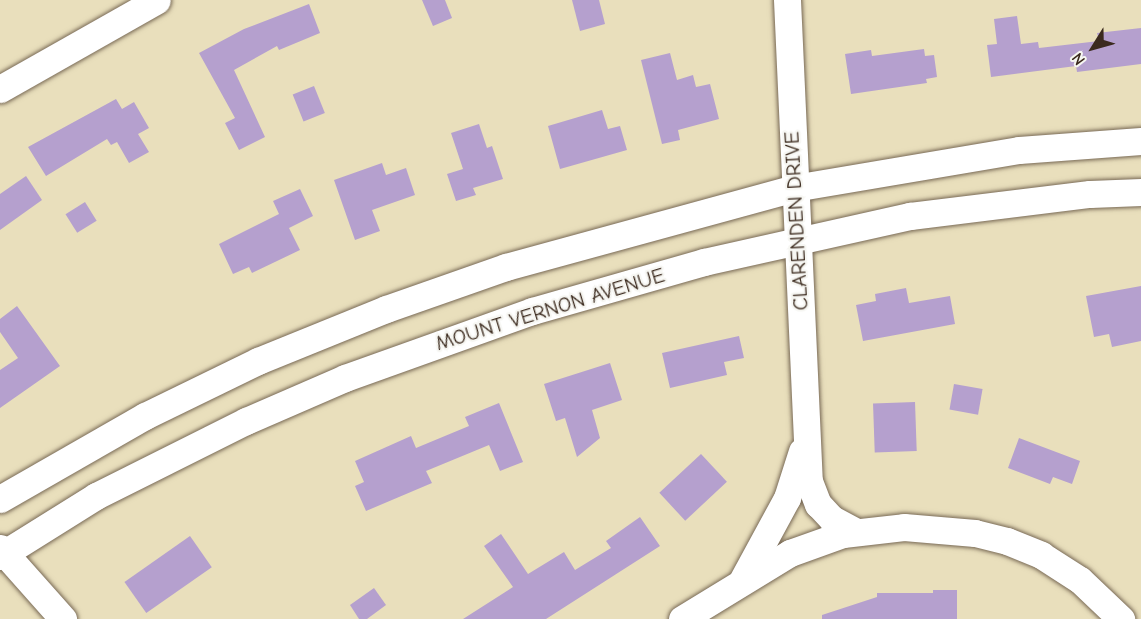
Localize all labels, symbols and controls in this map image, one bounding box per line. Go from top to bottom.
north arrow [1063,18,1123,78]
text: N [1068,49,1089,68]
street label: CLARENDEN DRIVE [779,131,813,311]
street label: MOUNT VERNON AVENUE [432,262,668,356]

